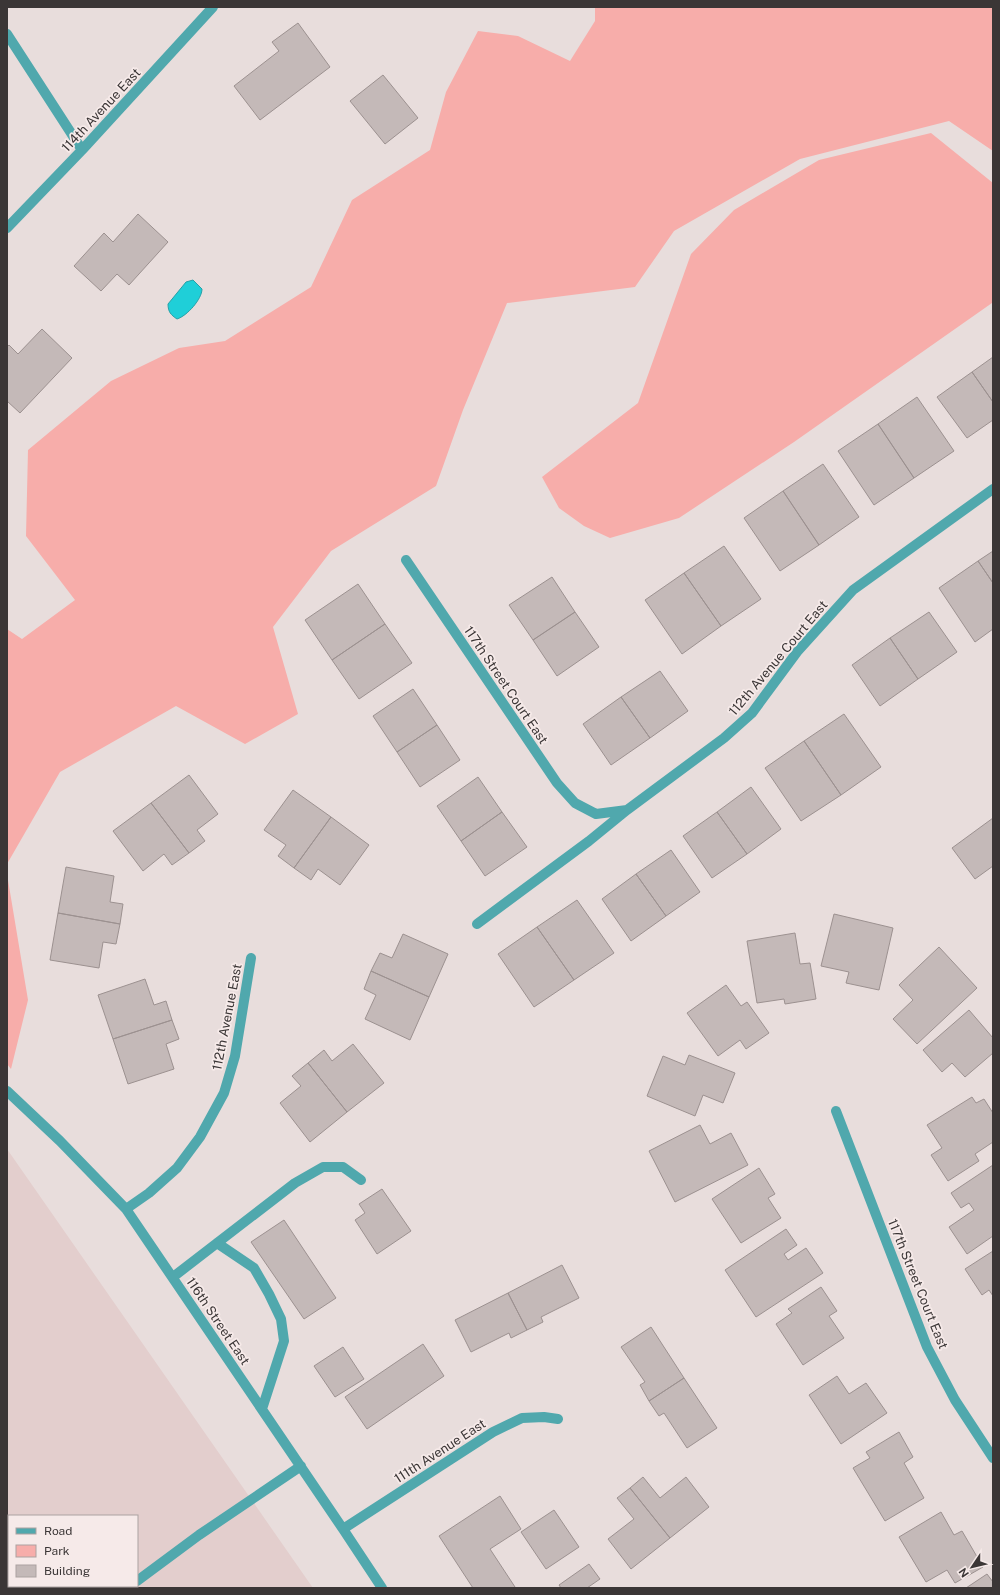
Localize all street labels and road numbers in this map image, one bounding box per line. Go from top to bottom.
street label: 114th Avenue East [58,65,144,155]
street label: 112th Avenue Court East [726,598,830,718]
street label: 117th Street Court East [461,623,551,747]
street label: 112th Avenue East [209,962,245,1072]
street label: 117th Street Court East [885,1217,951,1351]
street label: 116th Street East [183,1274,253,1368]
street label: 111th Avenue East [392,1416,488,1486]

